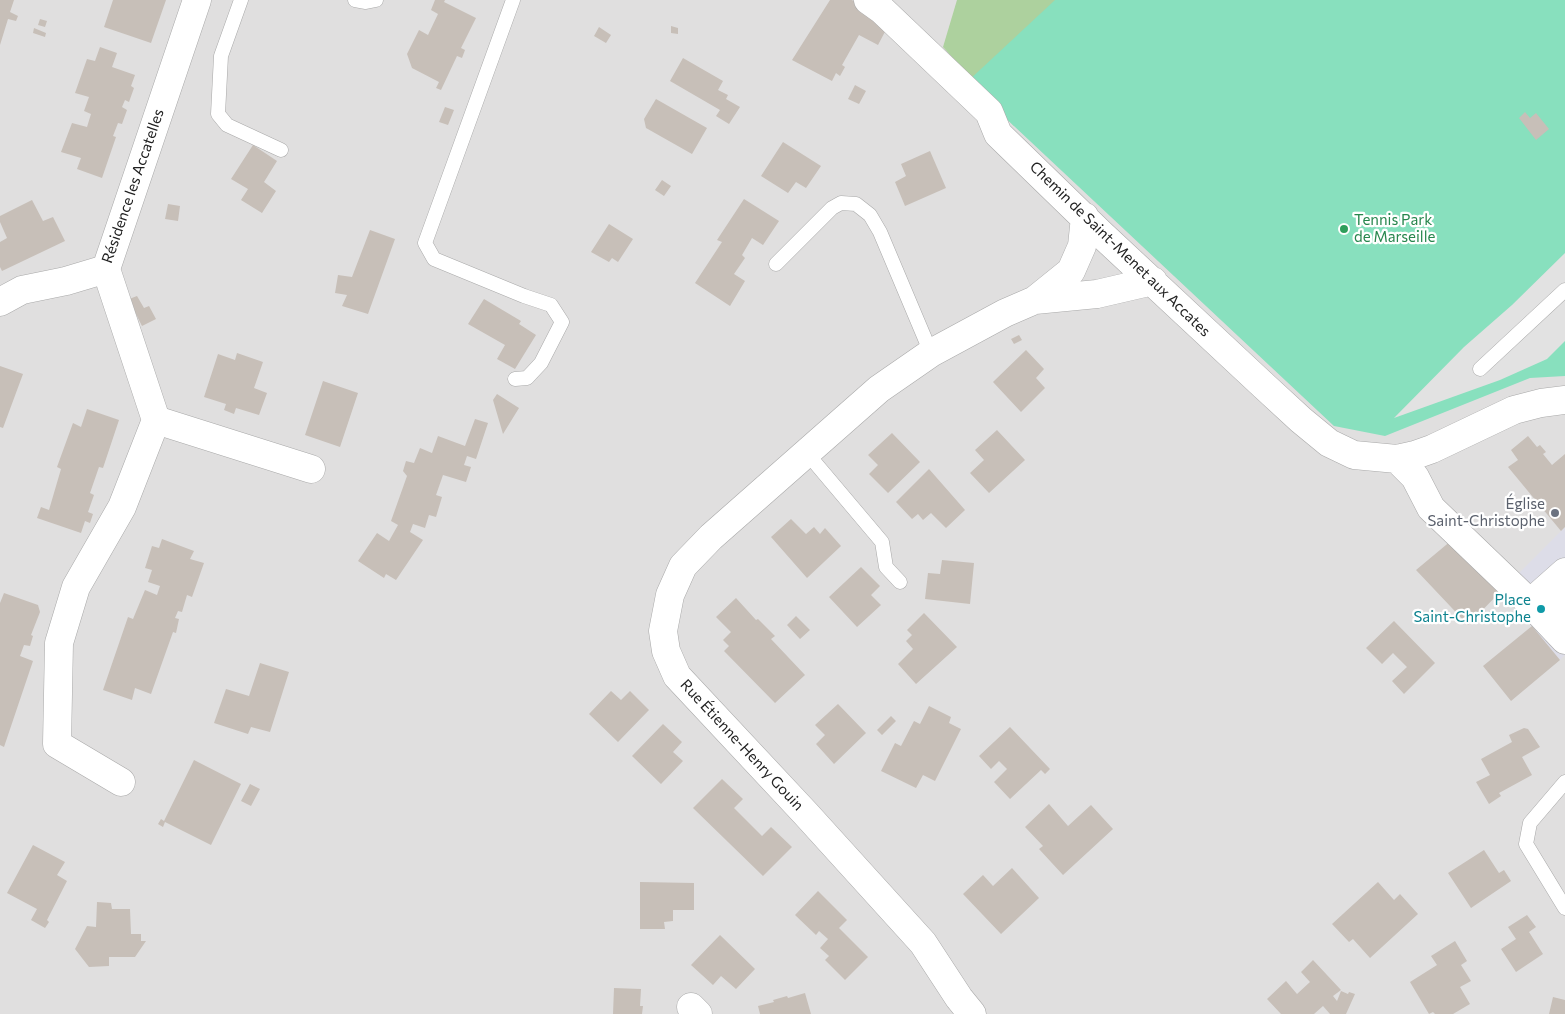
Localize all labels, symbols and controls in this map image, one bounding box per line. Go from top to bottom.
street label: Résidence les Accatelles [98,107,168,265]
street label: Chemin de Saint-Menet aux Accates [1026,158,1214,340]
place label: Tennis Park de Marseille [1354,211,1435,246]
marker: Tennis Park de Marseille [1338,223,1350,235]
place label: Église Saint-Christophe [1428,495,1545,530]
marker: Église Saint-Christophe [1549,507,1561,519]
place label: Place Saint-Christophe [1414,591,1531,626]
marker: Place Saint-Christophe [1535,603,1547,615]
street label: Rue Étienne-Henry Gouin [677,676,807,814]

